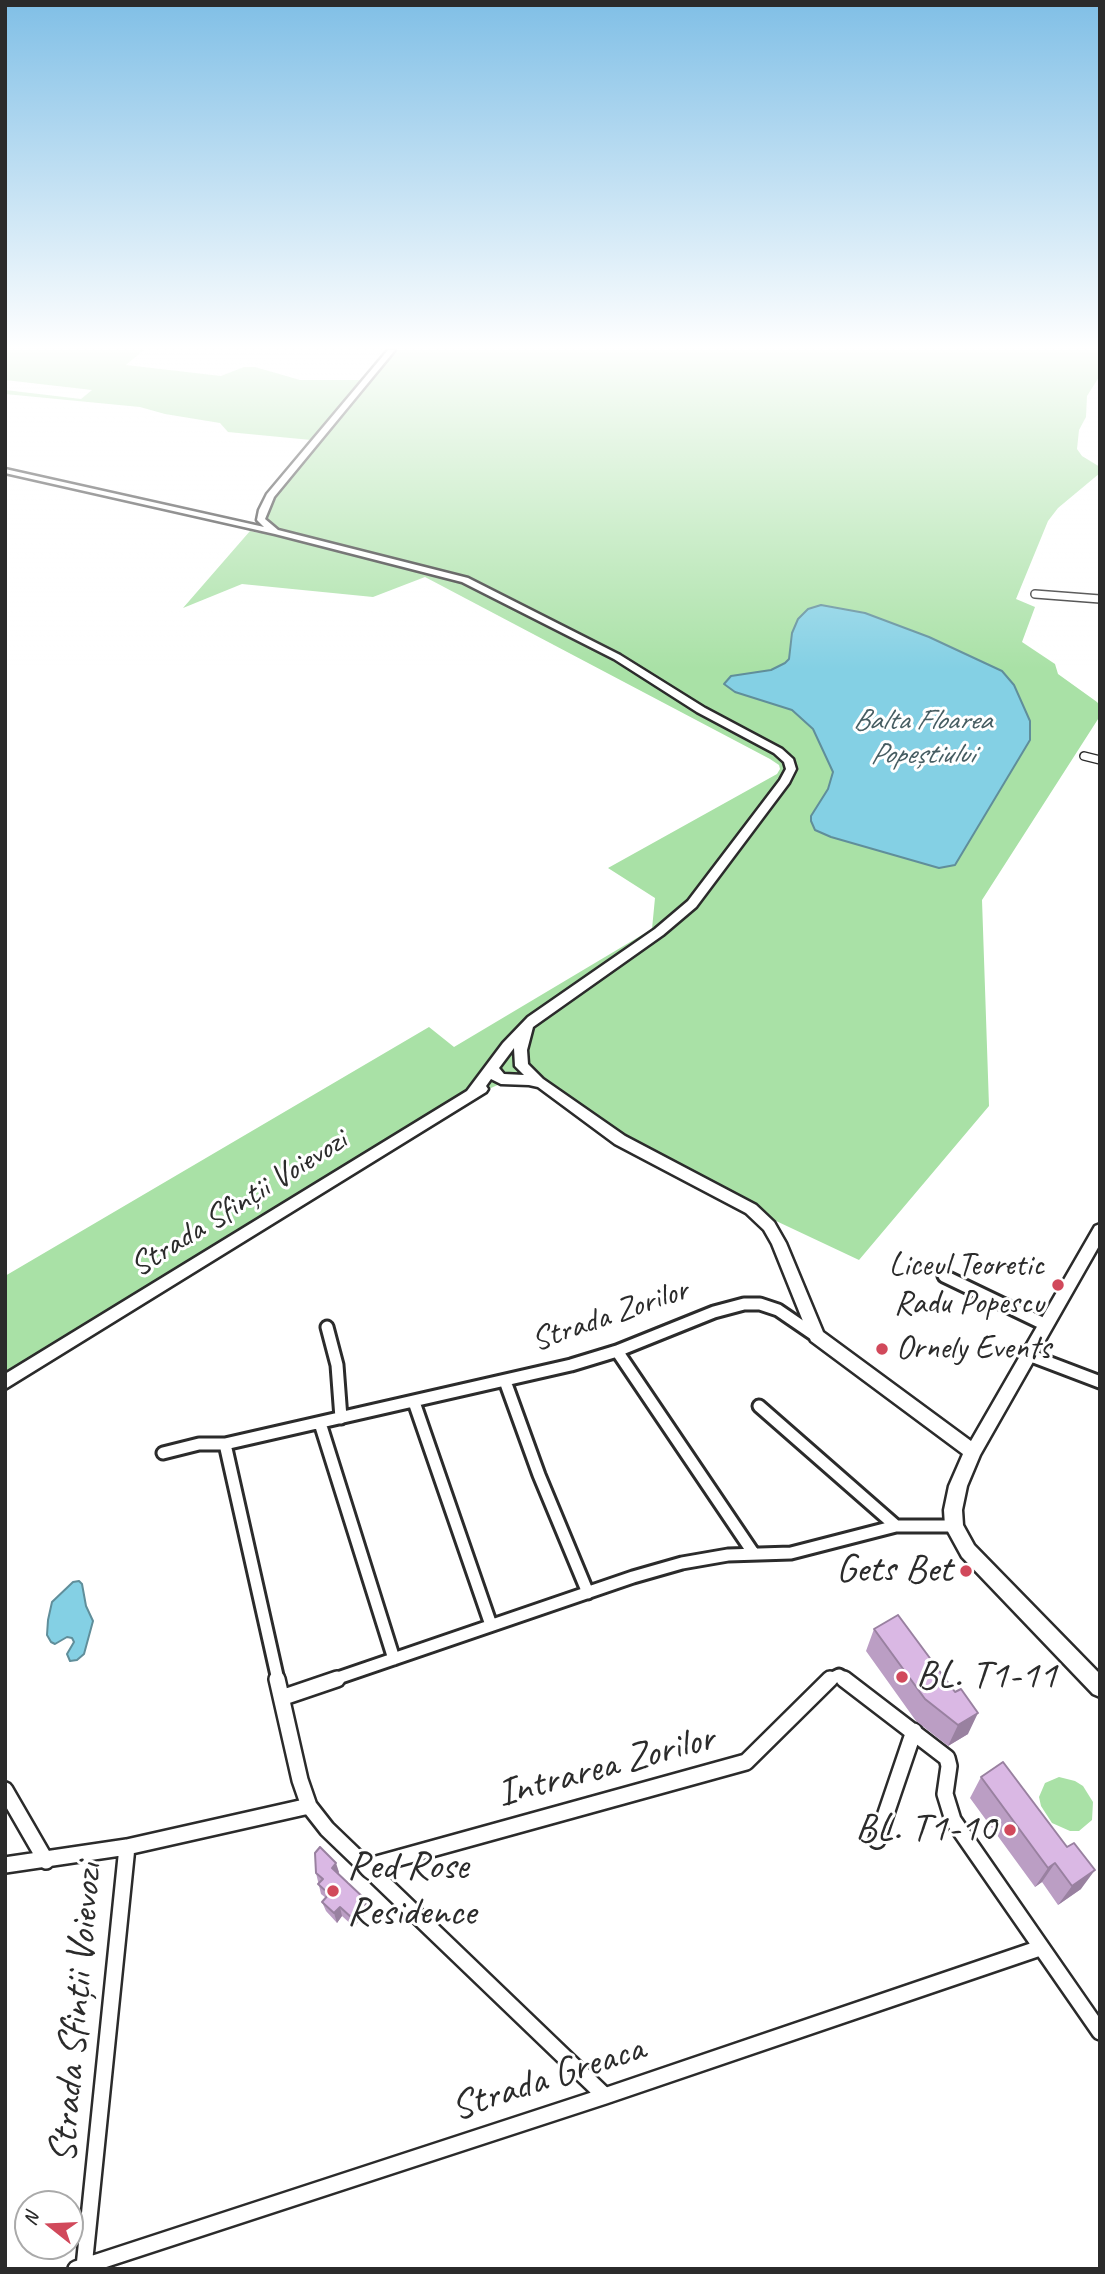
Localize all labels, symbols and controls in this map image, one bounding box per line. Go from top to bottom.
water label: Balta Floarea Popeștiului [853,703,991,774]
street label: Strada Sfinții Voievozi [123,1121,355,1287]
place label: Liceul Teoretic Radu Popescu [889,1246,1044,1324]
street label: Strada Zorilor [526,1271,694,1361]
marker: Liceul Teoretic Radu Popescu [1050,1277,1066,1293]
place label: Ornely Events [896,1329,1050,1369]
marker: Ornely Events [874,1341,890,1357]
place label: Gets Bet [836,1547,952,1595]
marker: Gets Bet [958,1563,974,1579]
place label: BL. T1-11 [916,1653,1057,1701]
marker: BL. T1-11 [894,1669,910,1685]
street label: Intrarea Zorilor [492,1715,720,1819]
place label: BL. T1-10 [855,1806,996,1854]
marker: BL. T1-10 [1002,1822,1018,1838]
place label: Red Rose Residence [347,1844,476,1938]
street label: Strada Sfinții Voievozi [40,1861,114,2165]
marker: Red Rose Residence [325,1883,341,1899]
street label: Strada Greaca [445,2025,651,2133]
north arrow [14,2190,84,2260]
text: N [18,2210,44,2228]

